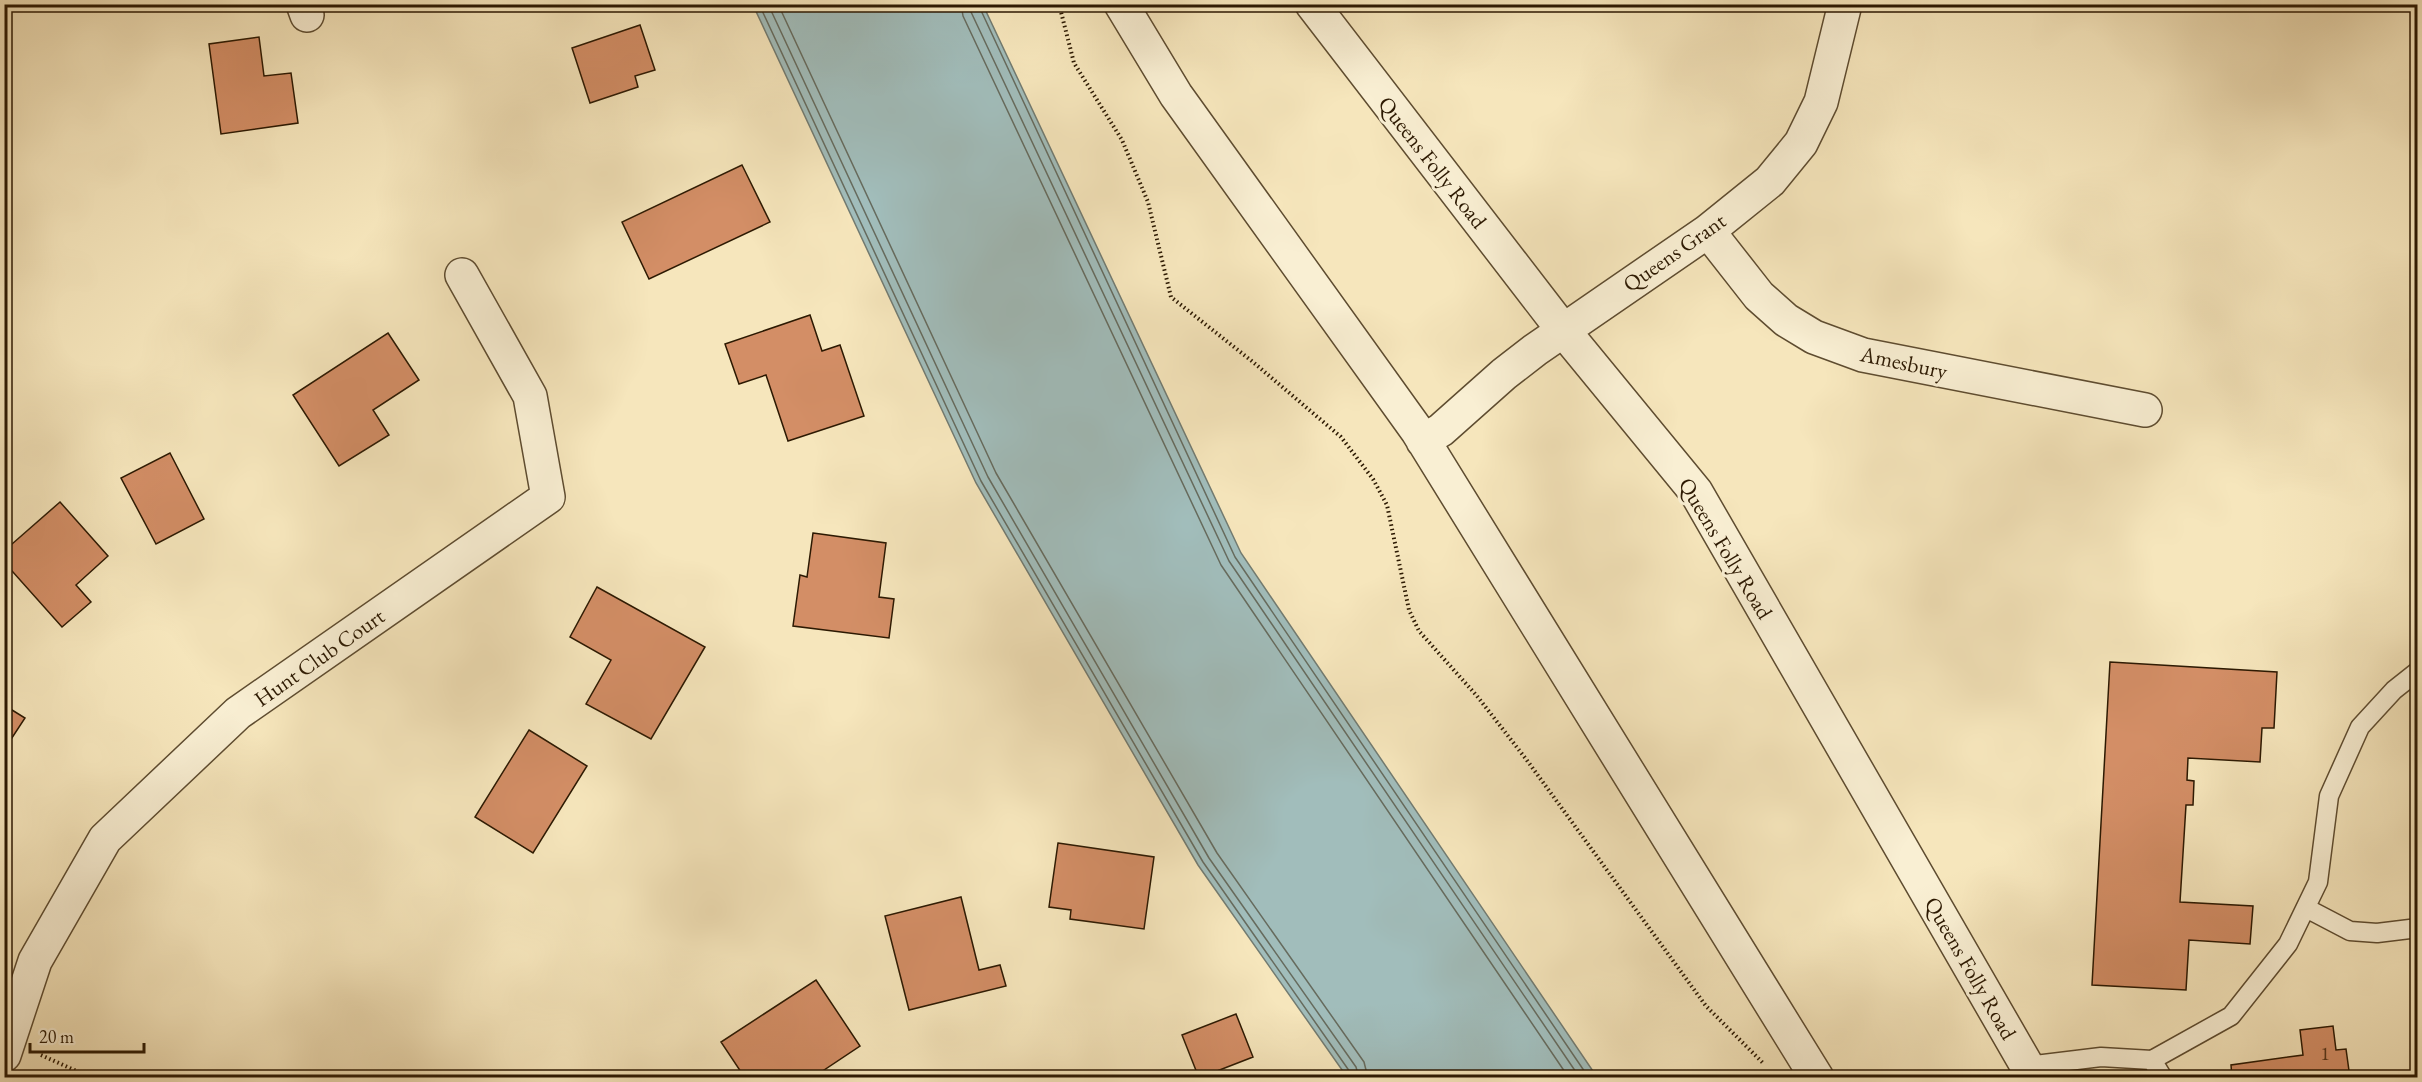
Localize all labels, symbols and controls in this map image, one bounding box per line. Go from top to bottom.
street label: Queens Folly Road [1372,90,1494,235]
street label: Queens Grant [1617,206,1731,298]
street label: Amesbury [1857,339,1950,386]
street label: Queens Folly Road [1672,472,1780,625]
street label: Hunt Club Court [248,602,390,713]
street label: Queens Folly Road [1918,892,2024,1046]
scale bar [30,1016,144,1054]
text: 20 m [39,1025,74,1048]
house number: 1 [2320,1040,2330,1066]

